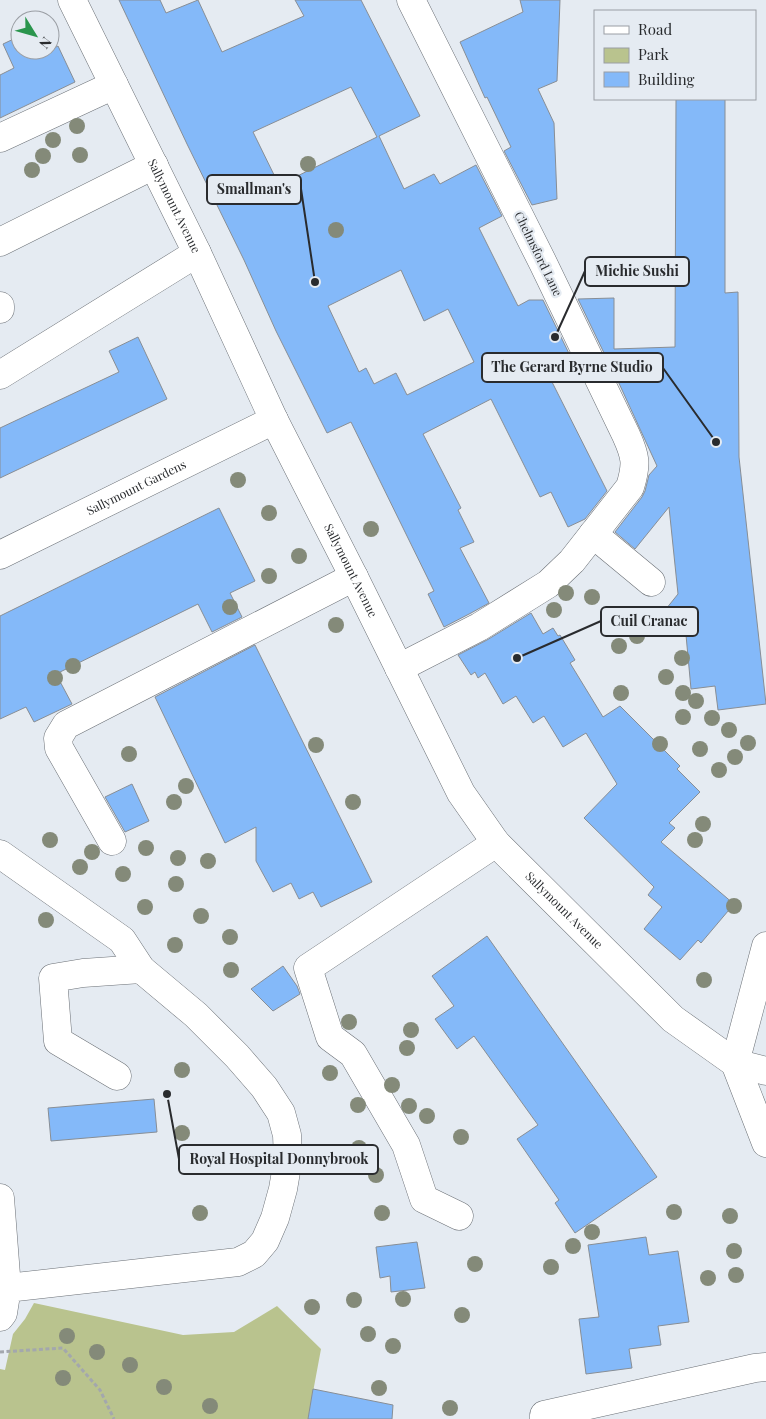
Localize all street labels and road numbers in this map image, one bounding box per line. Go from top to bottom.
street label: Sallymount Avenue [145,156,205,256]
street label: Chelmsford Lane [511,208,566,299]
street label: Sallymount Gardens [84,456,188,518]
street label: Sallymount Avenue [321,520,382,620]
street label: Sallymount Avenue [522,868,607,952]

